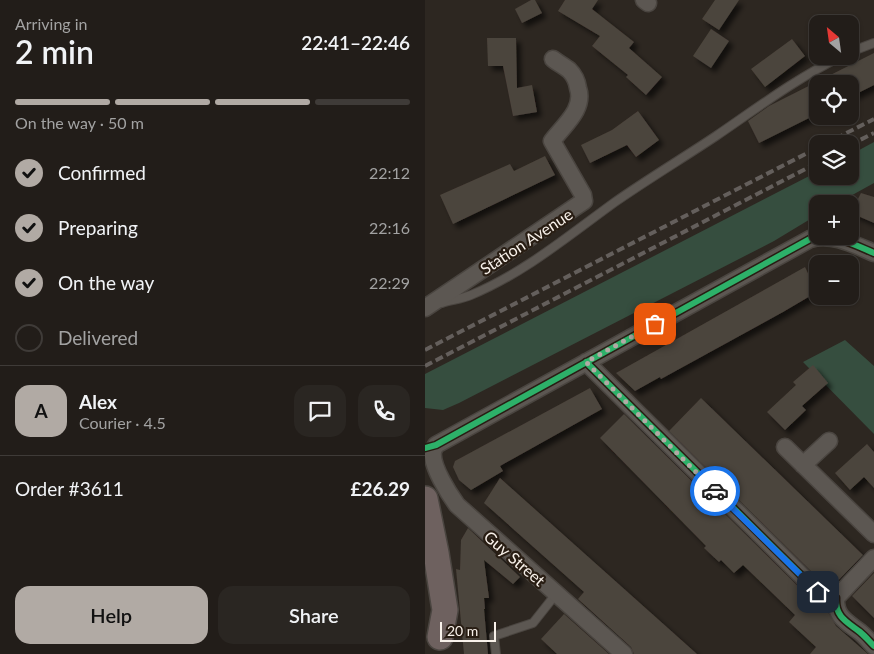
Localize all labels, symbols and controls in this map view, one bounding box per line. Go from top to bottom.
text: Arriving in [15,14,88,33]
north arrow [809,15,859,65]
map controls [809,15,859,305]
text: 22:41–22:46 [301,31,410,54]
text: 2 min [15,32,94,71]
button: locate [809,75,859,125]
text: On the way · 50 m [15,113,144,132]
button: layers [809,135,859,185]
icon: check [15,159,43,187]
text: Confirmed [58,161,146,184]
text: 22:12 [369,163,410,182]
button: + [809,195,859,245]
street label: Station Avenue [476,204,576,278]
icon: check [15,214,43,242]
text: Preparing [58,216,138,239]
text: 22:16 [369,218,410,237]
button: − [809,255,859,305]
icon: check [15,269,43,297]
text: On the way [58,271,154,294]
text: 22:29 [369,273,410,292]
pin [634,303,676,345]
icon: bag [641,310,669,338]
text: Delivered [58,326,138,349]
button: chat [294,385,346,437]
button: phone [358,385,410,437]
text: Alex [79,390,117,413]
text: A [34,399,48,422]
text: Courier · 4.5 [79,413,166,432]
courier [690,466,740,516]
text: Order #3611 [15,477,124,500]
text: £26.29 [350,477,410,500]
icon: car [701,477,729,505]
street label: Guy Street [481,526,550,590]
pin [797,571,839,613]
icon: home [804,578,832,606]
button: Help [15,586,208,644]
button: Share [218,586,410,644]
scale bar [440,619,496,642]
text: 20 m [447,622,478,639]

